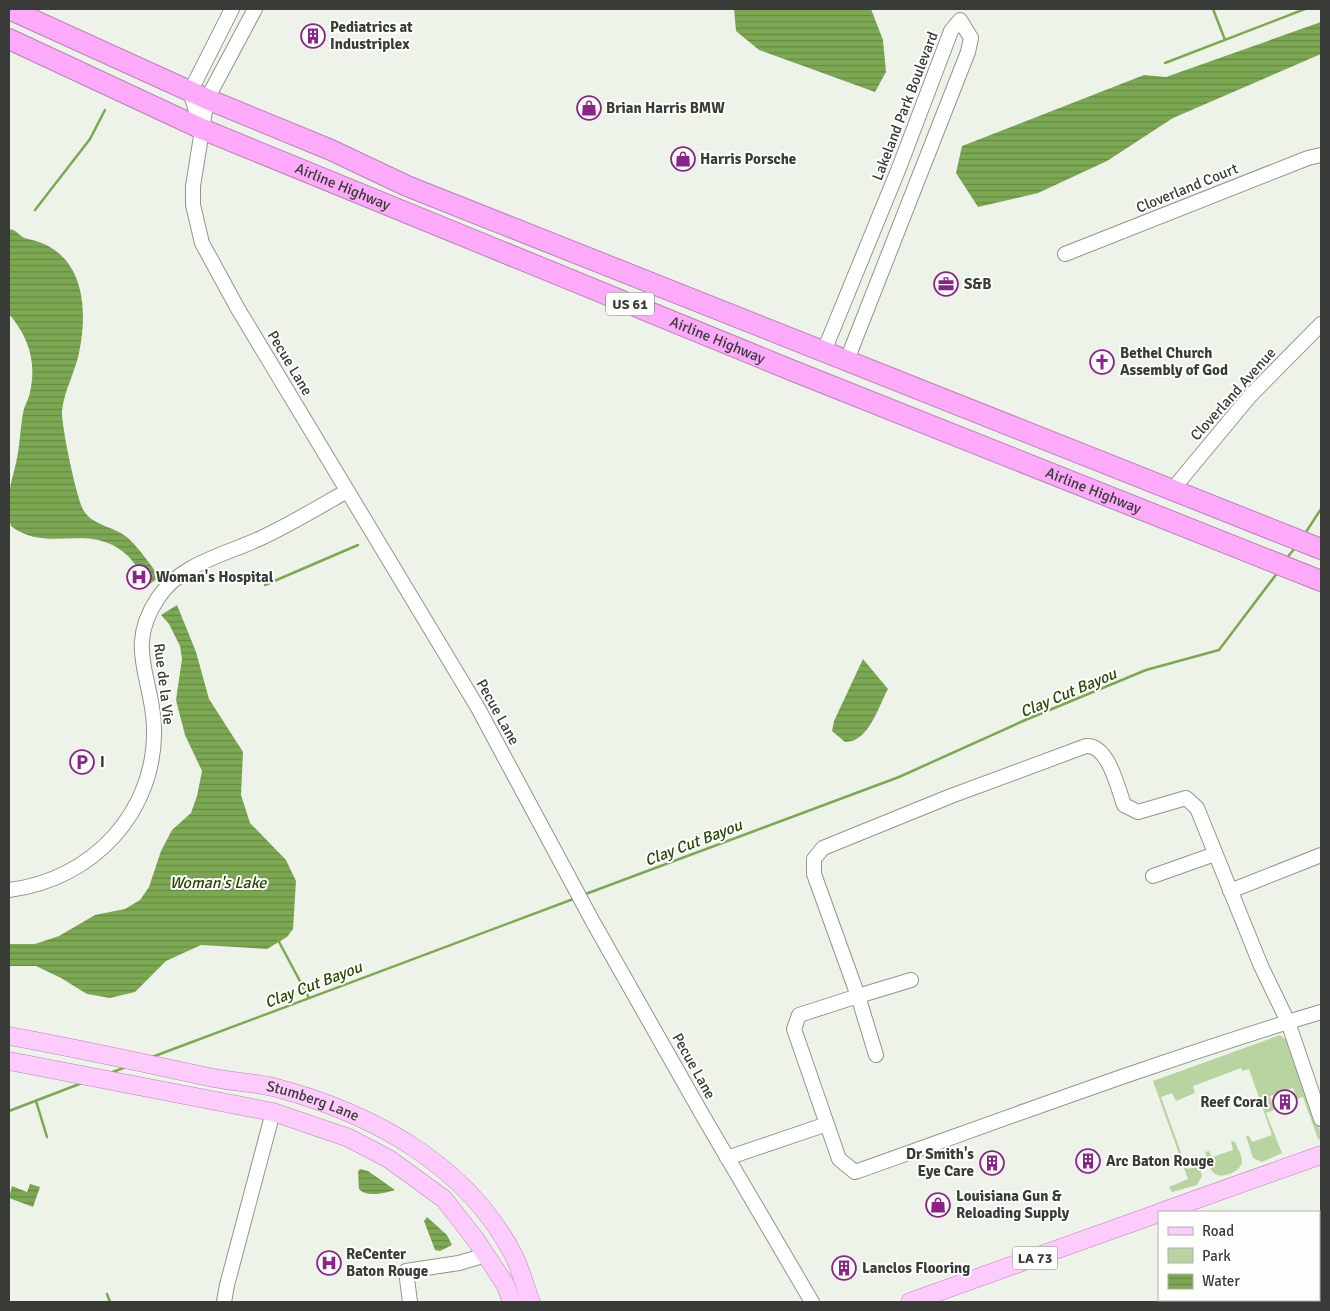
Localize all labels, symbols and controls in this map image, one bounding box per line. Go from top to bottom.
place label: Pediatrics at Industriplex [330,18,413,53]
building icon: Pediatrics at Industriplex [300,23,326,49]
street label: Lakeland Park Boulevard [868,29,942,183]
shop icon: Brian Harris BMW [576,95,602,121]
place label: Brian Harris BMW [606,99,725,117]
shop icon: Harris Porsche [670,146,696,172]
place label: Harris Porsche [700,150,796,168]
street label: Airline Highway [292,159,393,214]
street label: Cloverland Court [1134,159,1240,217]
office icon: S&B [933,271,959,297]
place label: S&B [964,275,991,293]
road number: US 61 [606,292,654,316]
street label: Airline Highway [667,312,768,367]
street label: Pecue Lane [264,327,316,399]
place label: Bethel Church Assembly of God [1120,344,1228,379]
street label: Cloverland Avenue [1186,344,1280,444]
church icon: Bethel Church Assembly of God [1089,349,1115,375]
street label: Airline Highway [1043,463,1144,518]
hospital icon: Woman's Hospital [126,564,152,590]
place label: Woman's Hospital [156,568,274,586]
street label: Rue de la Vie [150,642,178,726]
water label: Clay Cut Bayou [1017,663,1121,722]
street label: Pecue Lane [473,676,523,748]
parking icon: I [69,749,95,775]
place label: I [100,753,105,771]
water label: Clay Cut Bayou [642,815,746,871]
water label: Woman's Lake [170,873,267,893]
water label: Clay Cut Bayou [262,957,366,1013]
street label: Pecue Lane [669,1030,719,1102]
street label: Stumberg Lane [265,1077,362,1125]
building icon: Reef Coral [1272,1089,1298,1115]
place label: Reef Coral [1200,1093,1268,1111]
place label: Dr Smith's Eye Care [906,1145,974,1180]
building icon: Arc Baton Rouge [1075,1148,1101,1174]
building icon: Dr Smith's Eye Care [979,1150,1005,1176]
place label: Arc Baton Rouge [1106,1152,1214,1170]
place label: Louisiana Gun & Reloading Supply [956,1187,1070,1222]
shop icon: Louisiana Gun & Reloading Supply [925,1192,951,1218]
legend [1158,1211,1320,1301]
text: Road [1202,1222,1234,1240]
place label: ReCenter Baton Rouge [346,1245,428,1280]
road number: LA 73 [1012,1246,1058,1270]
text: Park [1202,1247,1231,1265]
hospital icon: ReCenter Baton Rouge [316,1250,342,1276]
building icon: Lanclos Flooring [831,1255,857,1281]
place label: Lanclos Flooring [862,1259,970,1277]
text: Water [1202,1272,1240,1290]

